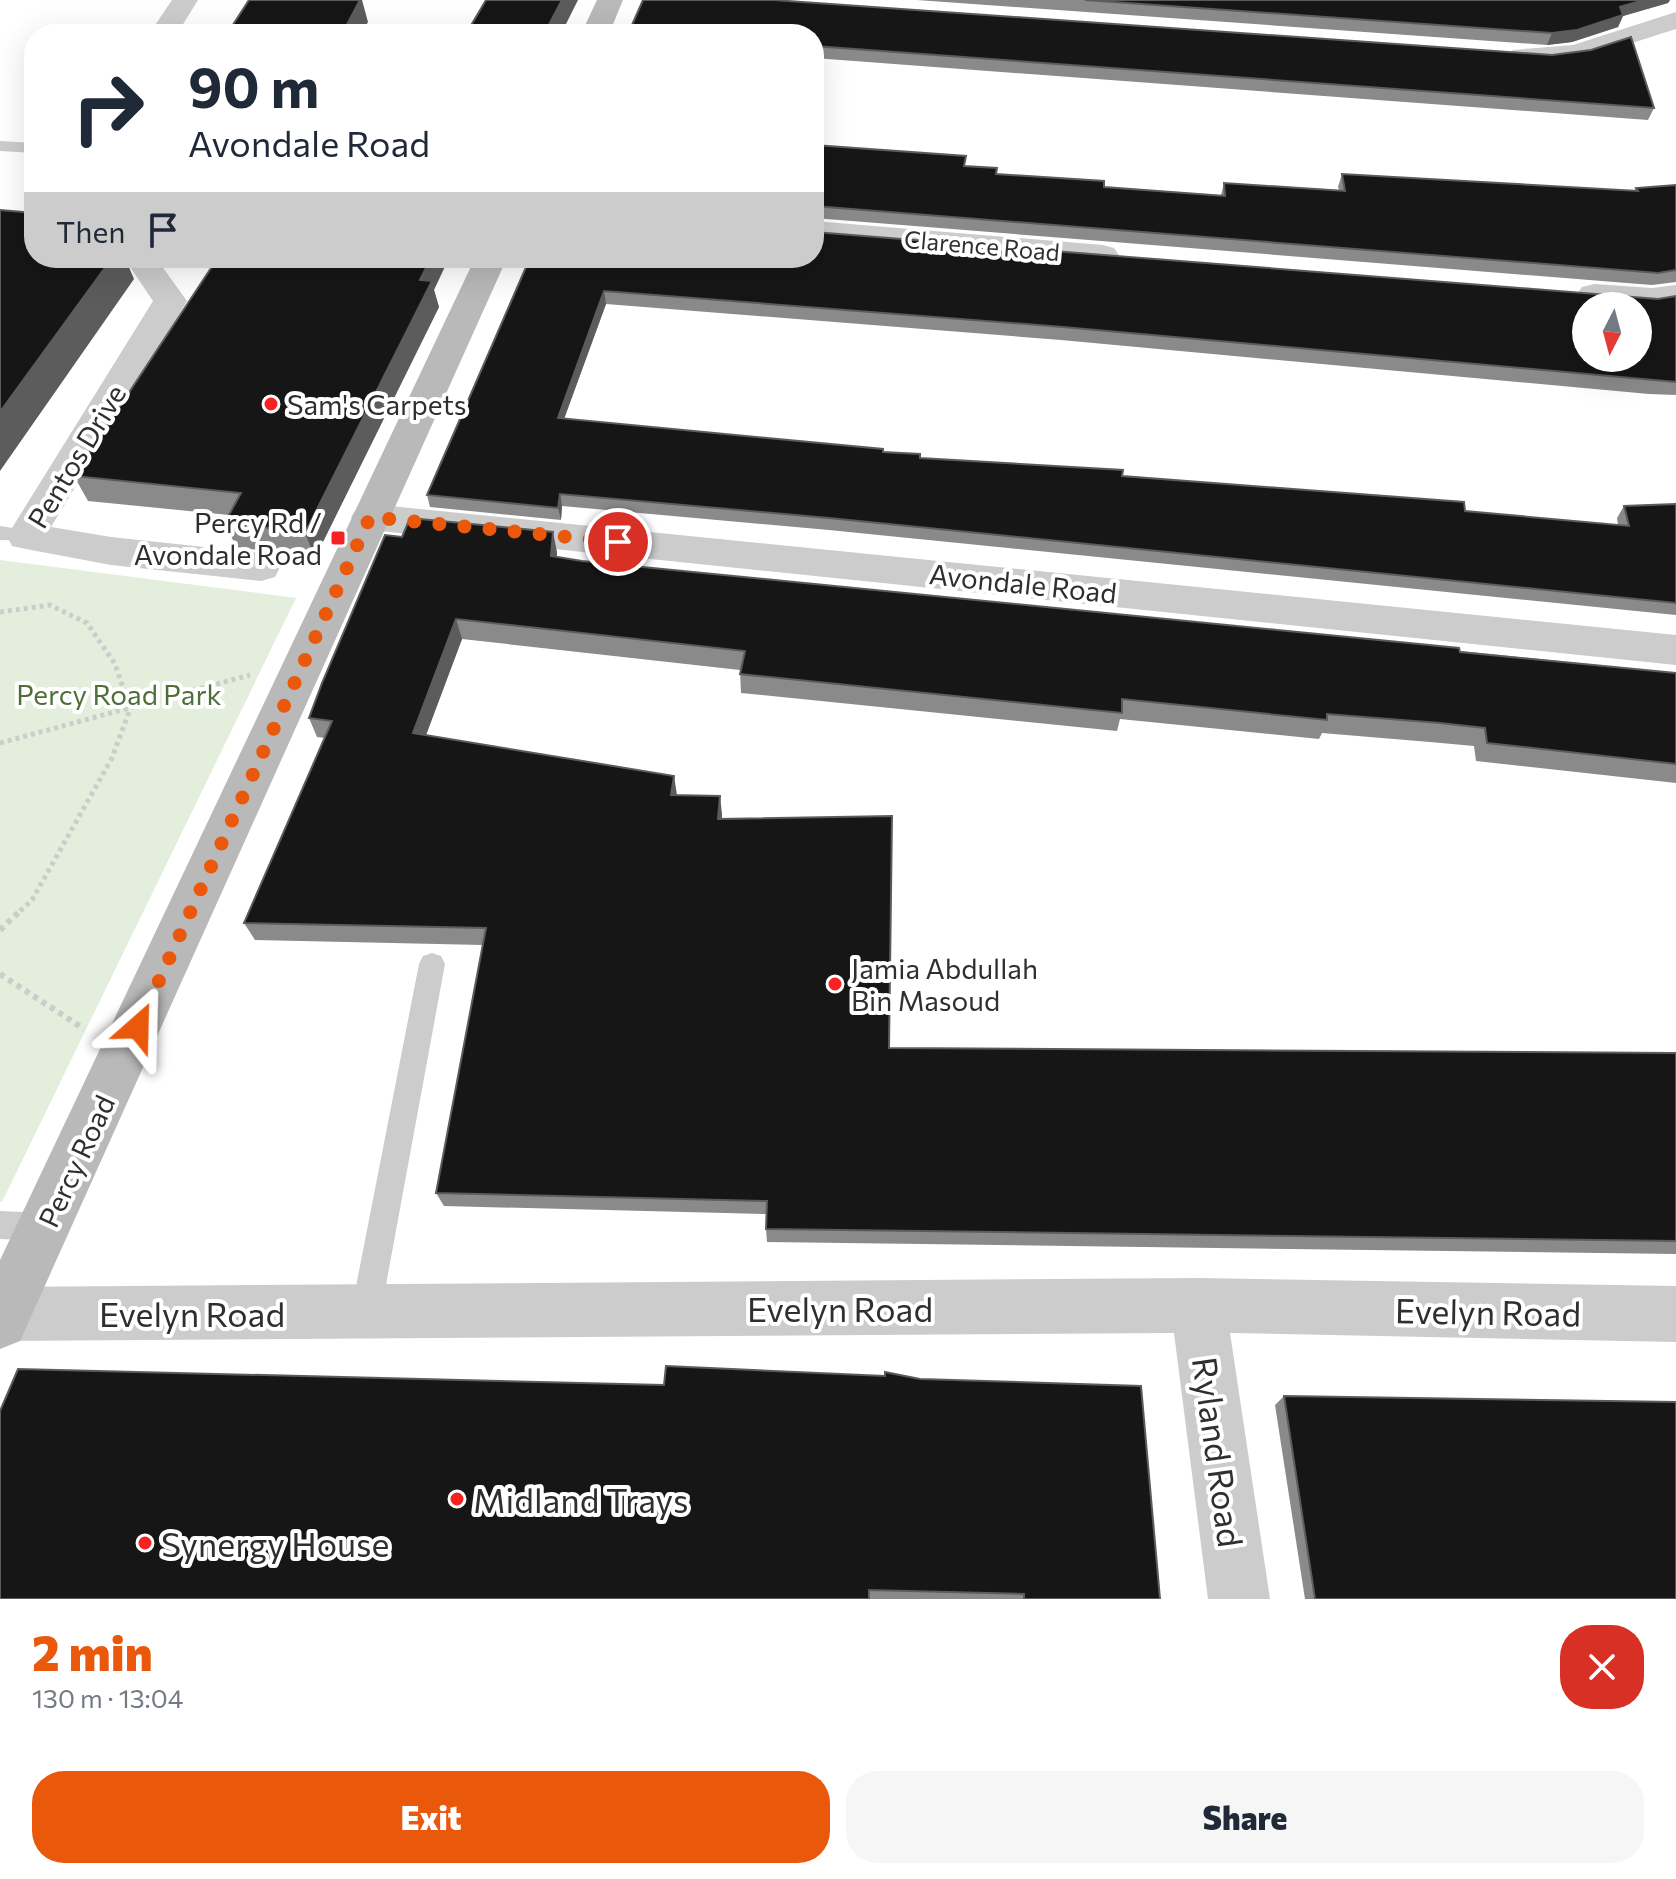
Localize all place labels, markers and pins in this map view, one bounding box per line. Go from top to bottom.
place label: Sam's Carpets [287,387,467,421]
marker: Sam's Carpets [262,395,280,413]
place label: Percy Rd / Avondale Road [134,505,322,571]
pin [584,508,652,576]
marker: Percy Rd / Avondale Road [329,529,347,547]
place label: Jamia Abdullah Bin Masoud [851,951,1038,1017]
marker: Jamia Abdullah Bin Masoud [826,975,844,993]
place label: Midland Trays [473,1478,688,1520]
marker: Midland Trays [448,1490,466,1508]
place label: Synergy House [161,1522,390,1564]
marker: Synergy House [136,1534,154,1552]

